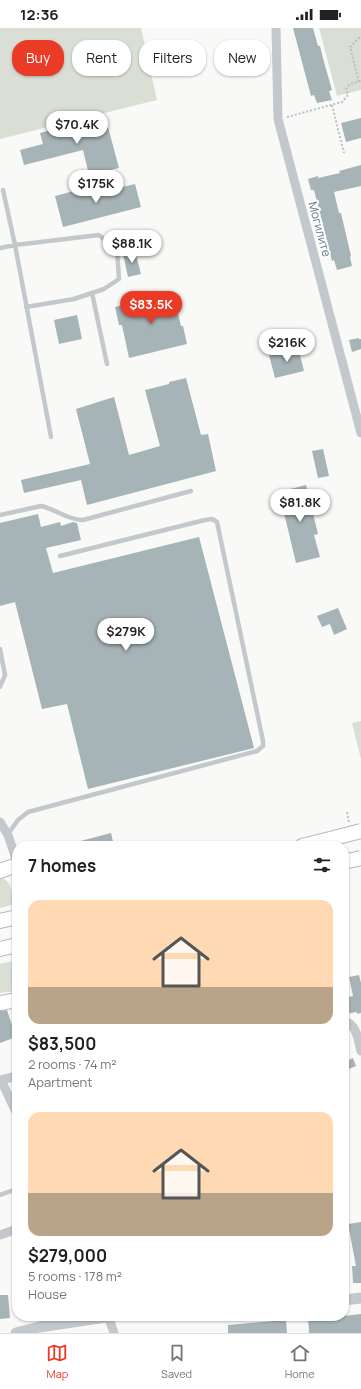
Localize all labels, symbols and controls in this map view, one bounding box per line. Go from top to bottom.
text: 12:36 [20,4,59,25]
chip: Buy [12,40,64,76]
chip: Rent [72,40,131,76]
chip: Filters [139,40,206,76]
chip: New [214,40,270,76]
pin: $70.4K [44,111,110,145]
text: $70.4K [55,115,99,133]
pin: $175K [68,170,124,204]
text: $175K [78,174,114,192]
street label: Могилите [304,200,336,258]
pin: $88.1K [99,230,165,264]
text: $88.1K [112,234,152,252]
pin: $83.5K [118,291,184,325]
text: $83.5K [129,295,173,313]
pin: $216K [259,329,315,363]
text: $216K [268,333,306,351]
pin: $81.8K [267,489,333,523]
text: $81.8K [279,493,321,511]
pin: $279K [98,618,154,652]
text: $279K [106,622,146,640]
text: 7 homes [28,854,96,877]
icon: filters [311,854,333,876]
icon: home [145,926,217,998]
text: $83,500 [28,1032,96,1055]
text: 2 rooms · 74 m² [28,1055,116,1073]
text: Apartment [28,1073,92,1091]
icon: home [145,1138,217,1210]
text: $279,000 [28,1244,107,1267]
text: 5 rooms · 178 m² [28,1267,122,1285]
text: House [28,1285,67,1303]
tab: Map [46,1342,68,1381]
tab: Saved [161,1342,192,1381]
tab: Home [285,1342,315,1381]

